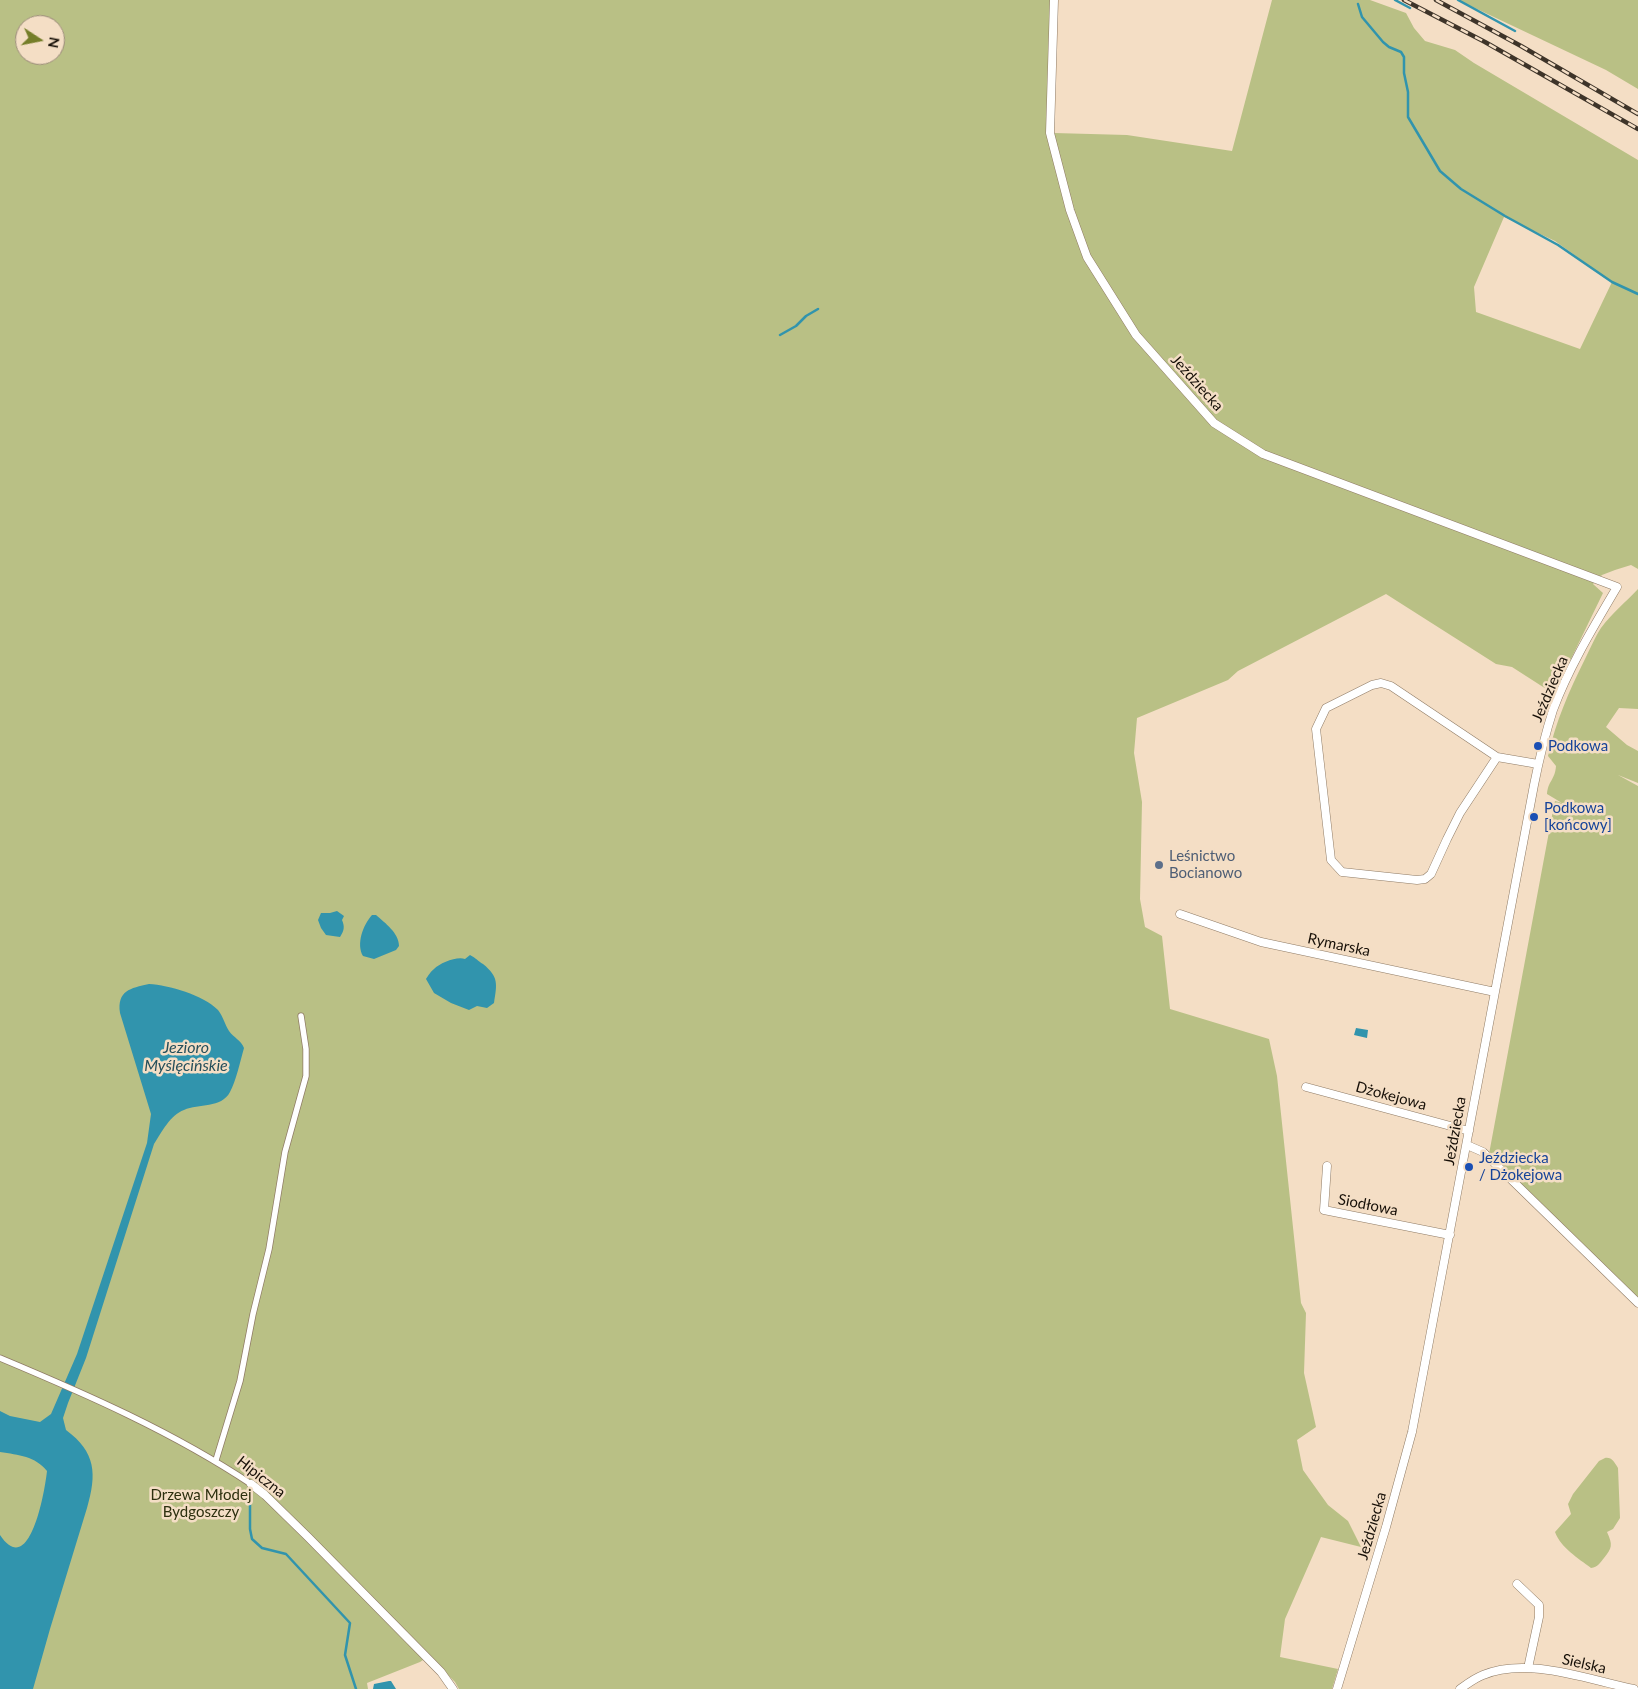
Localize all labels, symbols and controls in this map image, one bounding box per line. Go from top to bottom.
north arrow [15,15,65,65]
text: N [45,36,64,50]
street label: Jeździecka [1167,351,1227,415]
street label: Jeździecka [1528,653,1572,725]
place label: Podkowa [1548,737,1608,755]
marker: Podkowa [1532,740,1544,752]
place label: Podkowa [końcowy] [1544,799,1612,834]
marker: Podkowa [końcowy] [1528,811,1540,823]
place label: Leśnictwo Bocianowo [1169,847,1242,882]
marker: Leśnictwo Bocianowo [1153,859,1165,871]
street label: Rymarska [1306,930,1372,960]
water label: Jezioro Myślęcińskie [144,1038,228,1076]
street label: Dżokejowa [1354,1078,1428,1114]
street label: Jeździecka [1440,1095,1470,1167]
place label: Jeździecka / Dżokejowa [1479,1149,1562,1184]
marker: Jeździecka / Dżokejowa [1463,1161,1475,1173]
street label: Siodłowa [1336,1190,1400,1220]
street label: Hipiczna [233,1452,289,1502]
park label: Drzewa Młodej Bydgoszczy [150,1486,252,1521]
street label: Jeździecka [1354,1490,1390,1562]
street label: Sielska [1560,1650,1608,1678]

